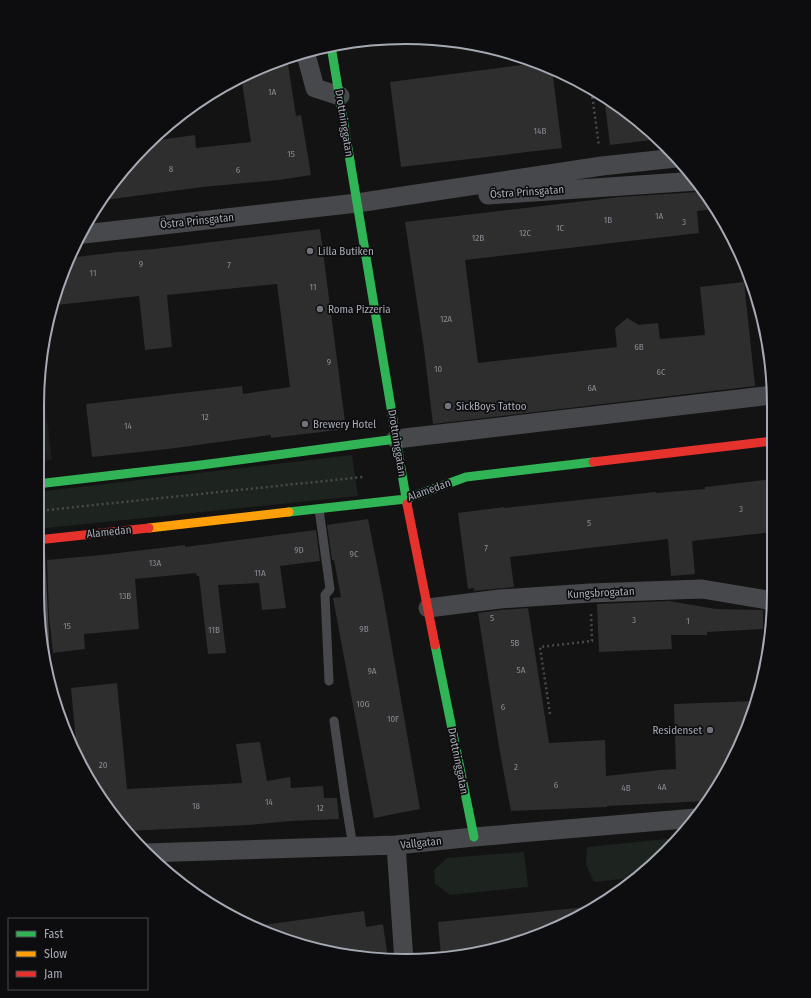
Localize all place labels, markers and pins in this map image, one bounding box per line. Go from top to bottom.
place label: Lilla Butiken [318,245,374,258]
marker: Lilla Butiken [305,246,315,256]
place label: Roma Pizzeria [328,303,391,316]
marker: Roma Pizzeria [315,304,325,314]
place label: SickBoys Tattoo [456,400,527,413]
marker: SickBoys Tattoo [443,401,453,411]
place label: Brewery Hotel [313,418,376,431]
marker: Brewery Hotel [300,419,310,429]
place label: Residenset [652,724,702,737]
marker: Residenset [705,725,715,735]

